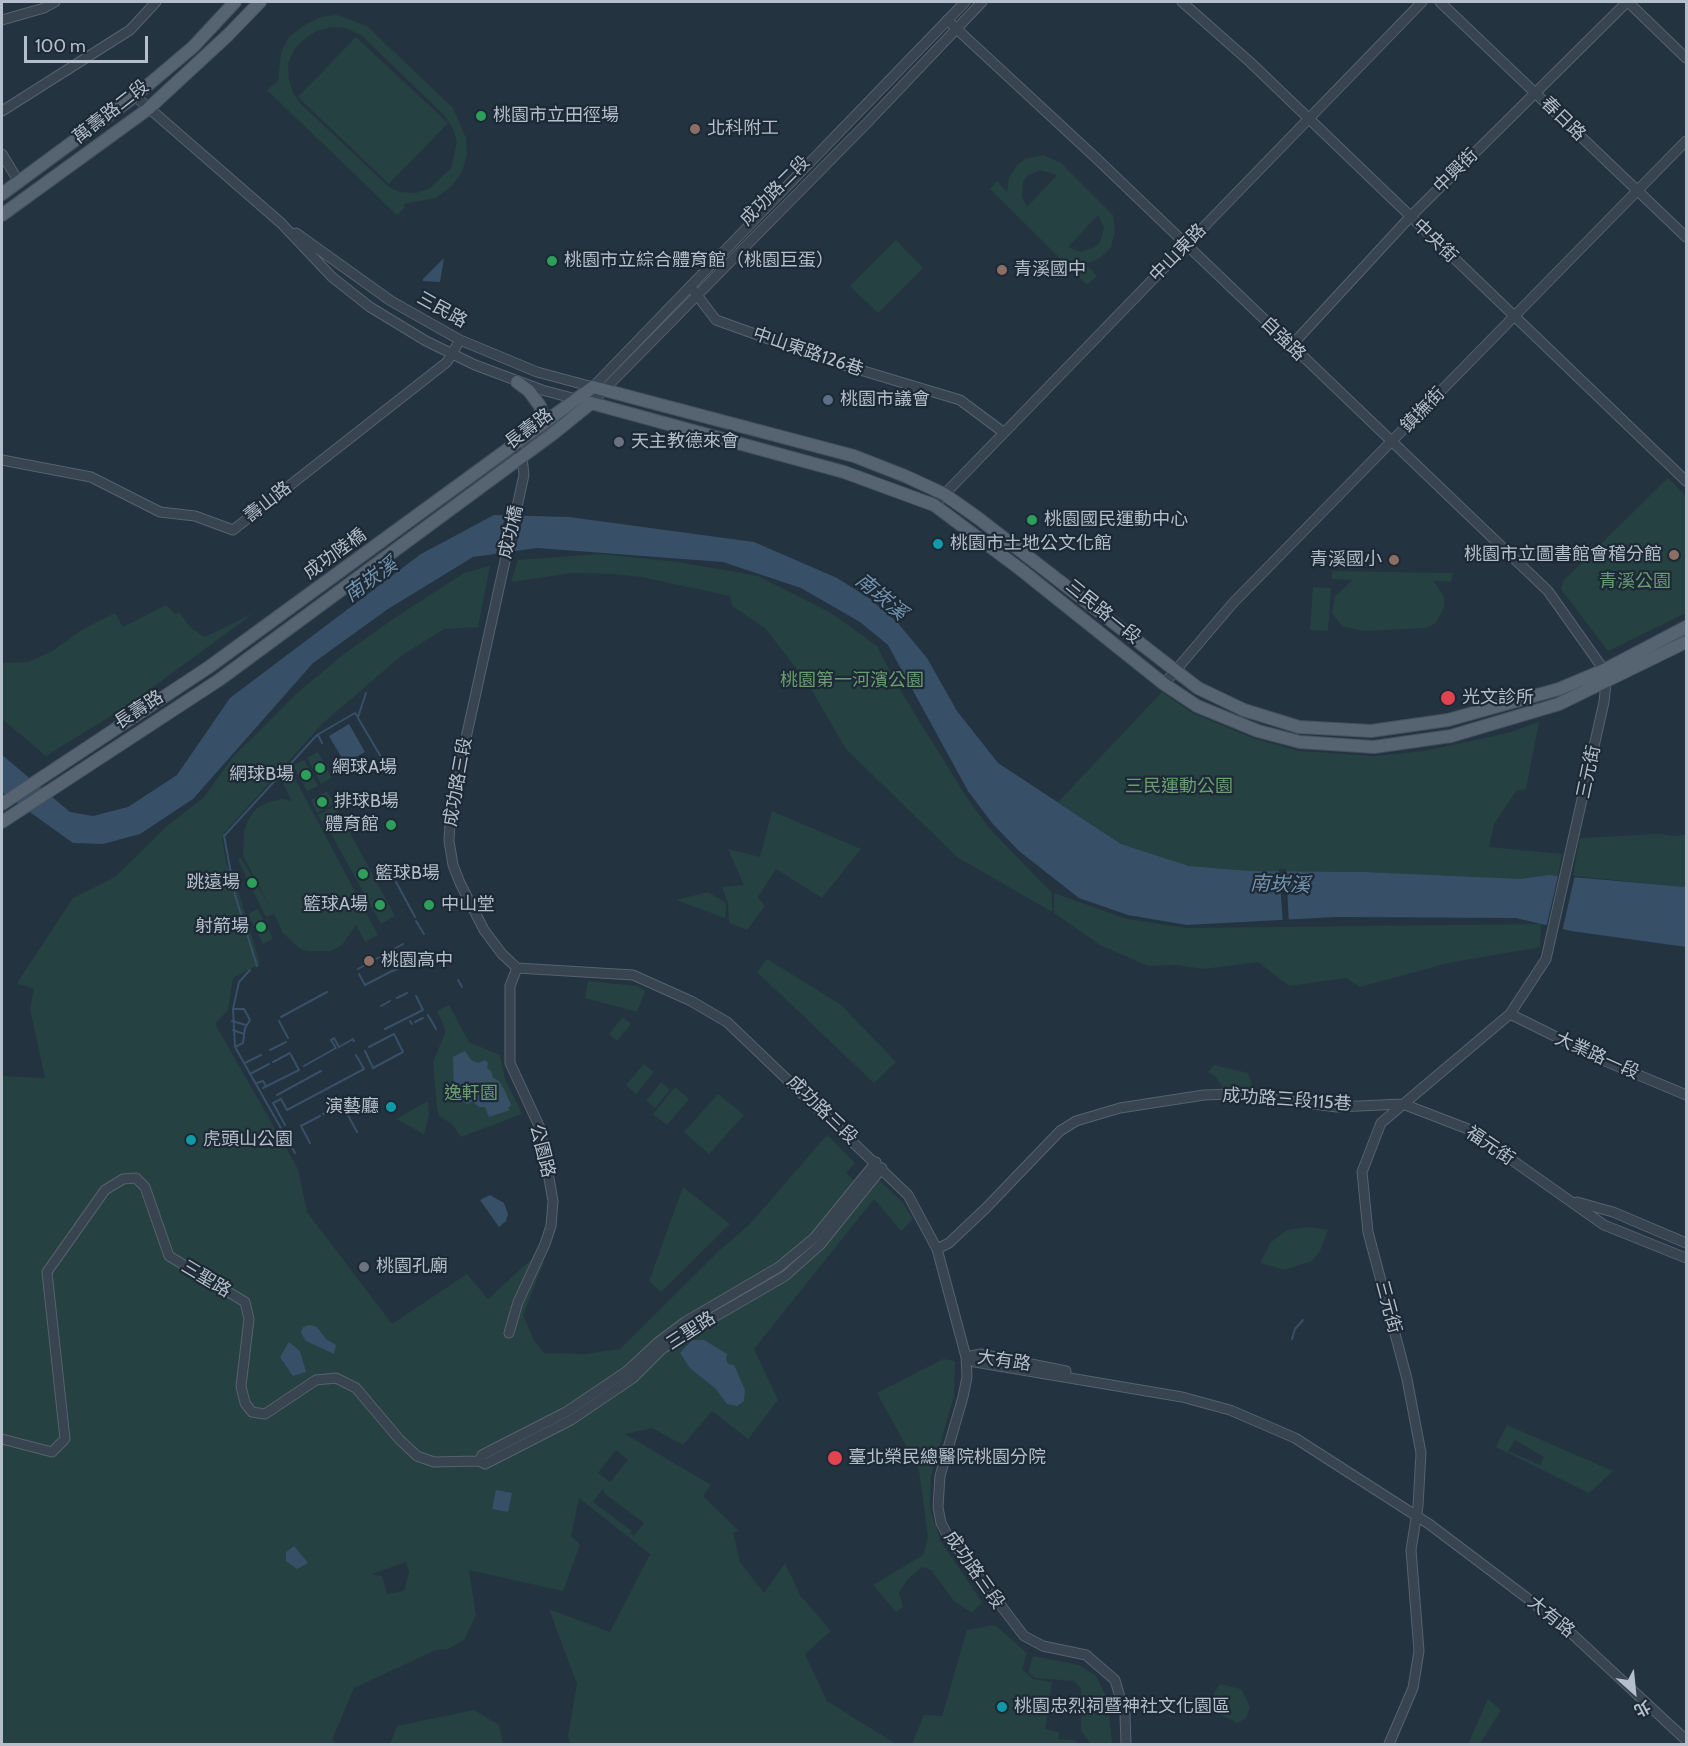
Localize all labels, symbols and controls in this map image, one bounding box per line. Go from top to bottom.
scale bar [27,24,152,62]
text: 100 m [35,35,86,57]
street label: 萬壽路二段 [69,76,153,148]
street label: 春日路 [1536,92,1590,146]
place label: 桃園市立田徑場 [493,105,619,127]
marker: 桃園市立田徑場 [474,109,488,123]
place label: 北科附工 [707,118,779,140]
marker: 北科附工 [688,122,702,136]
street label: 中興街 [1429,144,1483,198]
street label: 成功路二段 [736,152,814,230]
street label: 中央街 [1408,214,1462,268]
street label: 中山東路 [1145,220,1211,286]
place label: 桃園市立綜合體育館（桃園巨蛋） [564,250,834,272]
marker: 桃園市立綜合體育館（桃園巨蛋） [545,254,559,268]
place label: 青溪國中 [1014,259,1086,281]
marker: 青溪國中 [995,263,1009,277]
street label: 三民路 [413,287,471,333]
street label: 自強路 [1256,312,1310,366]
street label: 中山東路126巷 [750,323,866,381]
street label: 鎮撫街 [1396,383,1450,437]
place label: 桃園市議會 [840,389,930,411]
marker: 桃園市議會 [821,393,835,407]
street label: 長壽路 [501,404,557,454]
place label: 天主教德來會 [631,431,739,453]
marker: 天主教德來會 [612,435,626,449]
street label: 壽山路 [240,477,296,527]
street label: 成功橋 [494,503,528,561]
place label: 桃園國民運動中心 [1044,509,1188,531]
marker: 桃園國民運動中心 [1025,513,1039,527]
street label: 成功陸橋 [300,524,370,584]
place label: 桃園市土地公文化館 [950,533,1112,555]
marker: 桃園市土地公文化館 [931,537,945,551]
place label: 桃園市立圖書館會稽分館 [1464,544,1662,566]
marker: 桃園市立圖書館會稽分館 [1667,548,1681,562]
place label: 青溪國小 [1310,549,1382,571]
water label: 南崁溪 [340,553,402,607]
marker: 青溪國小 [1387,553,1401,567]
water label: 南崁溪 [850,569,912,625]
park label: 青溪公園 [1599,571,1671,593]
street label: 三民路一段 [1061,575,1145,649]
park label: 桃園第一河濱公園 [780,670,924,692]
street label: 長壽路 [110,686,168,734]
place label: 光文診所 [1462,687,1534,709]
marker: 光文診所 [1439,689,1457,707]
street label: 成功路三段 [440,736,476,828]
street label: 三元街 [1573,743,1605,801]
place label: 網球A場 [332,757,397,779]
marker: 網球A場 [313,761,327,775]
place label: 網球B場 [229,764,294,786]
marker: 網球B場 [299,768,313,782]
park label: 三民運動公園 [1125,776,1233,798]
place label: 排球B場 [334,791,399,813]
marker: 排球B場 [315,795,329,809]
place label: 體育館 [325,814,379,836]
marker: 體育館 [384,818,398,832]
place label: 籃球B場 [375,863,440,885]
marker: 籃球B場 [356,867,370,881]
place label: 跳遠場 [186,872,240,894]
water label: 南崁溪 [1250,872,1310,898]
marker: 跳遠場 [245,876,259,890]
place label: 籃球A場 [303,894,368,916]
place label: 中山堂 [441,894,495,916]
marker: 籃球A場 [373,898,387,912]
marker: 中山堂 [422,898,436,912]
place label: 射箭場 [195,916,249,938]
marker: 射箭場 [254,920,268,934]
place label: 桃園高中 [381,950,453,972]
marker: 桃園高中 [362,954,376,968]
street label: 大業路一段 [1551,1028,1643,1084]
street label: 成功路三段 [782,1071,862,1149]
park label: 逸軒園 [444,1083,498,1105]
street label: 成功路三段115巷 [1222,1085,1352,1115]
place label: 演藝廳 [325,1096,379,1118]
marker: 演藝廳 [384,1100,398,1114]
street label: 公園路 [525,1122,559,1180]
street label: 福元街 [1462,1122,1518,1170]
place label: 虎頭山公園 [203,1129,293,1151]
marker: 虎頭山公園 [184,1133,198,1147]
street label: 三聖路 [177,1256,235,1302]
place label: 桃園孔廟 [376,1256,448,1278]
marker: 桃園孔廟 [357,1260,371,1274]
street label: 三元街 [1371,1278,1405,1336]
street label: 三聖路 [662,1307,720,1355]
street label: 大有路 [976,1347,1032,1375]
place label: 臺北榮民總醫院桃園分院 [848,1447,1046,1469]
marker: 臺北榮民總醫院桃園分院 [826,1449,844,1467]
street label: 成功路三段 [939,1527,1009,1613]
street label: 大有路 [1523,1592,1579,1642]
north arrow [1604,1662,1664,1722]
place label: 桃園忠烈祠暨神社文化園區 [1014,1696,1230,1718]
text: 北 [1631,1696,1654,1721]
marker: 桃園忠烈祠暨神社文化園區 [995,1700,1009,1714]

